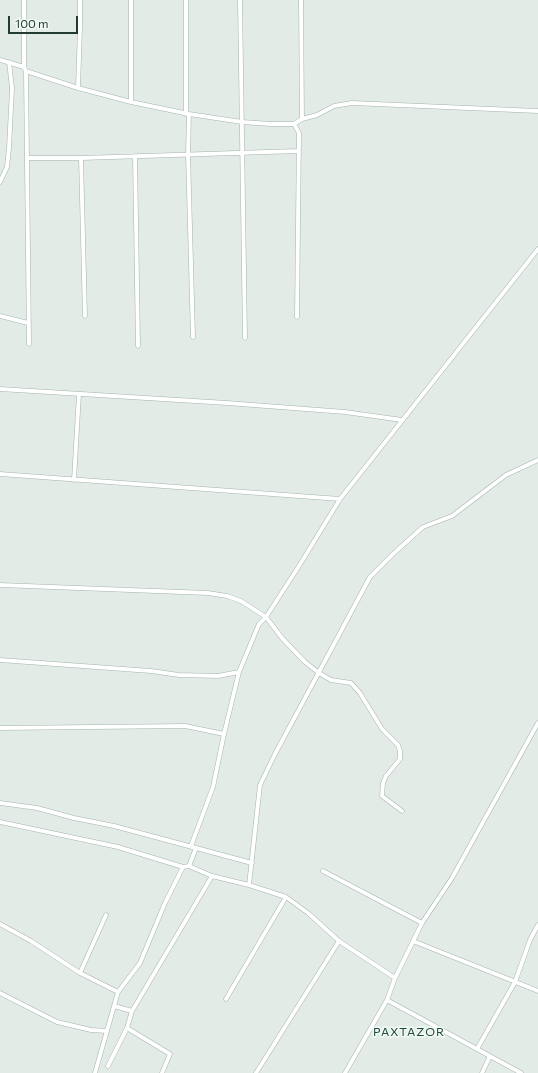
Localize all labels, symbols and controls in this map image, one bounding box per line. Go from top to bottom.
scale bar [10,8,80,34]
text: 100 m [15,16,49,30]
district label: PAXTAZOR [373,1025,445,1039]

